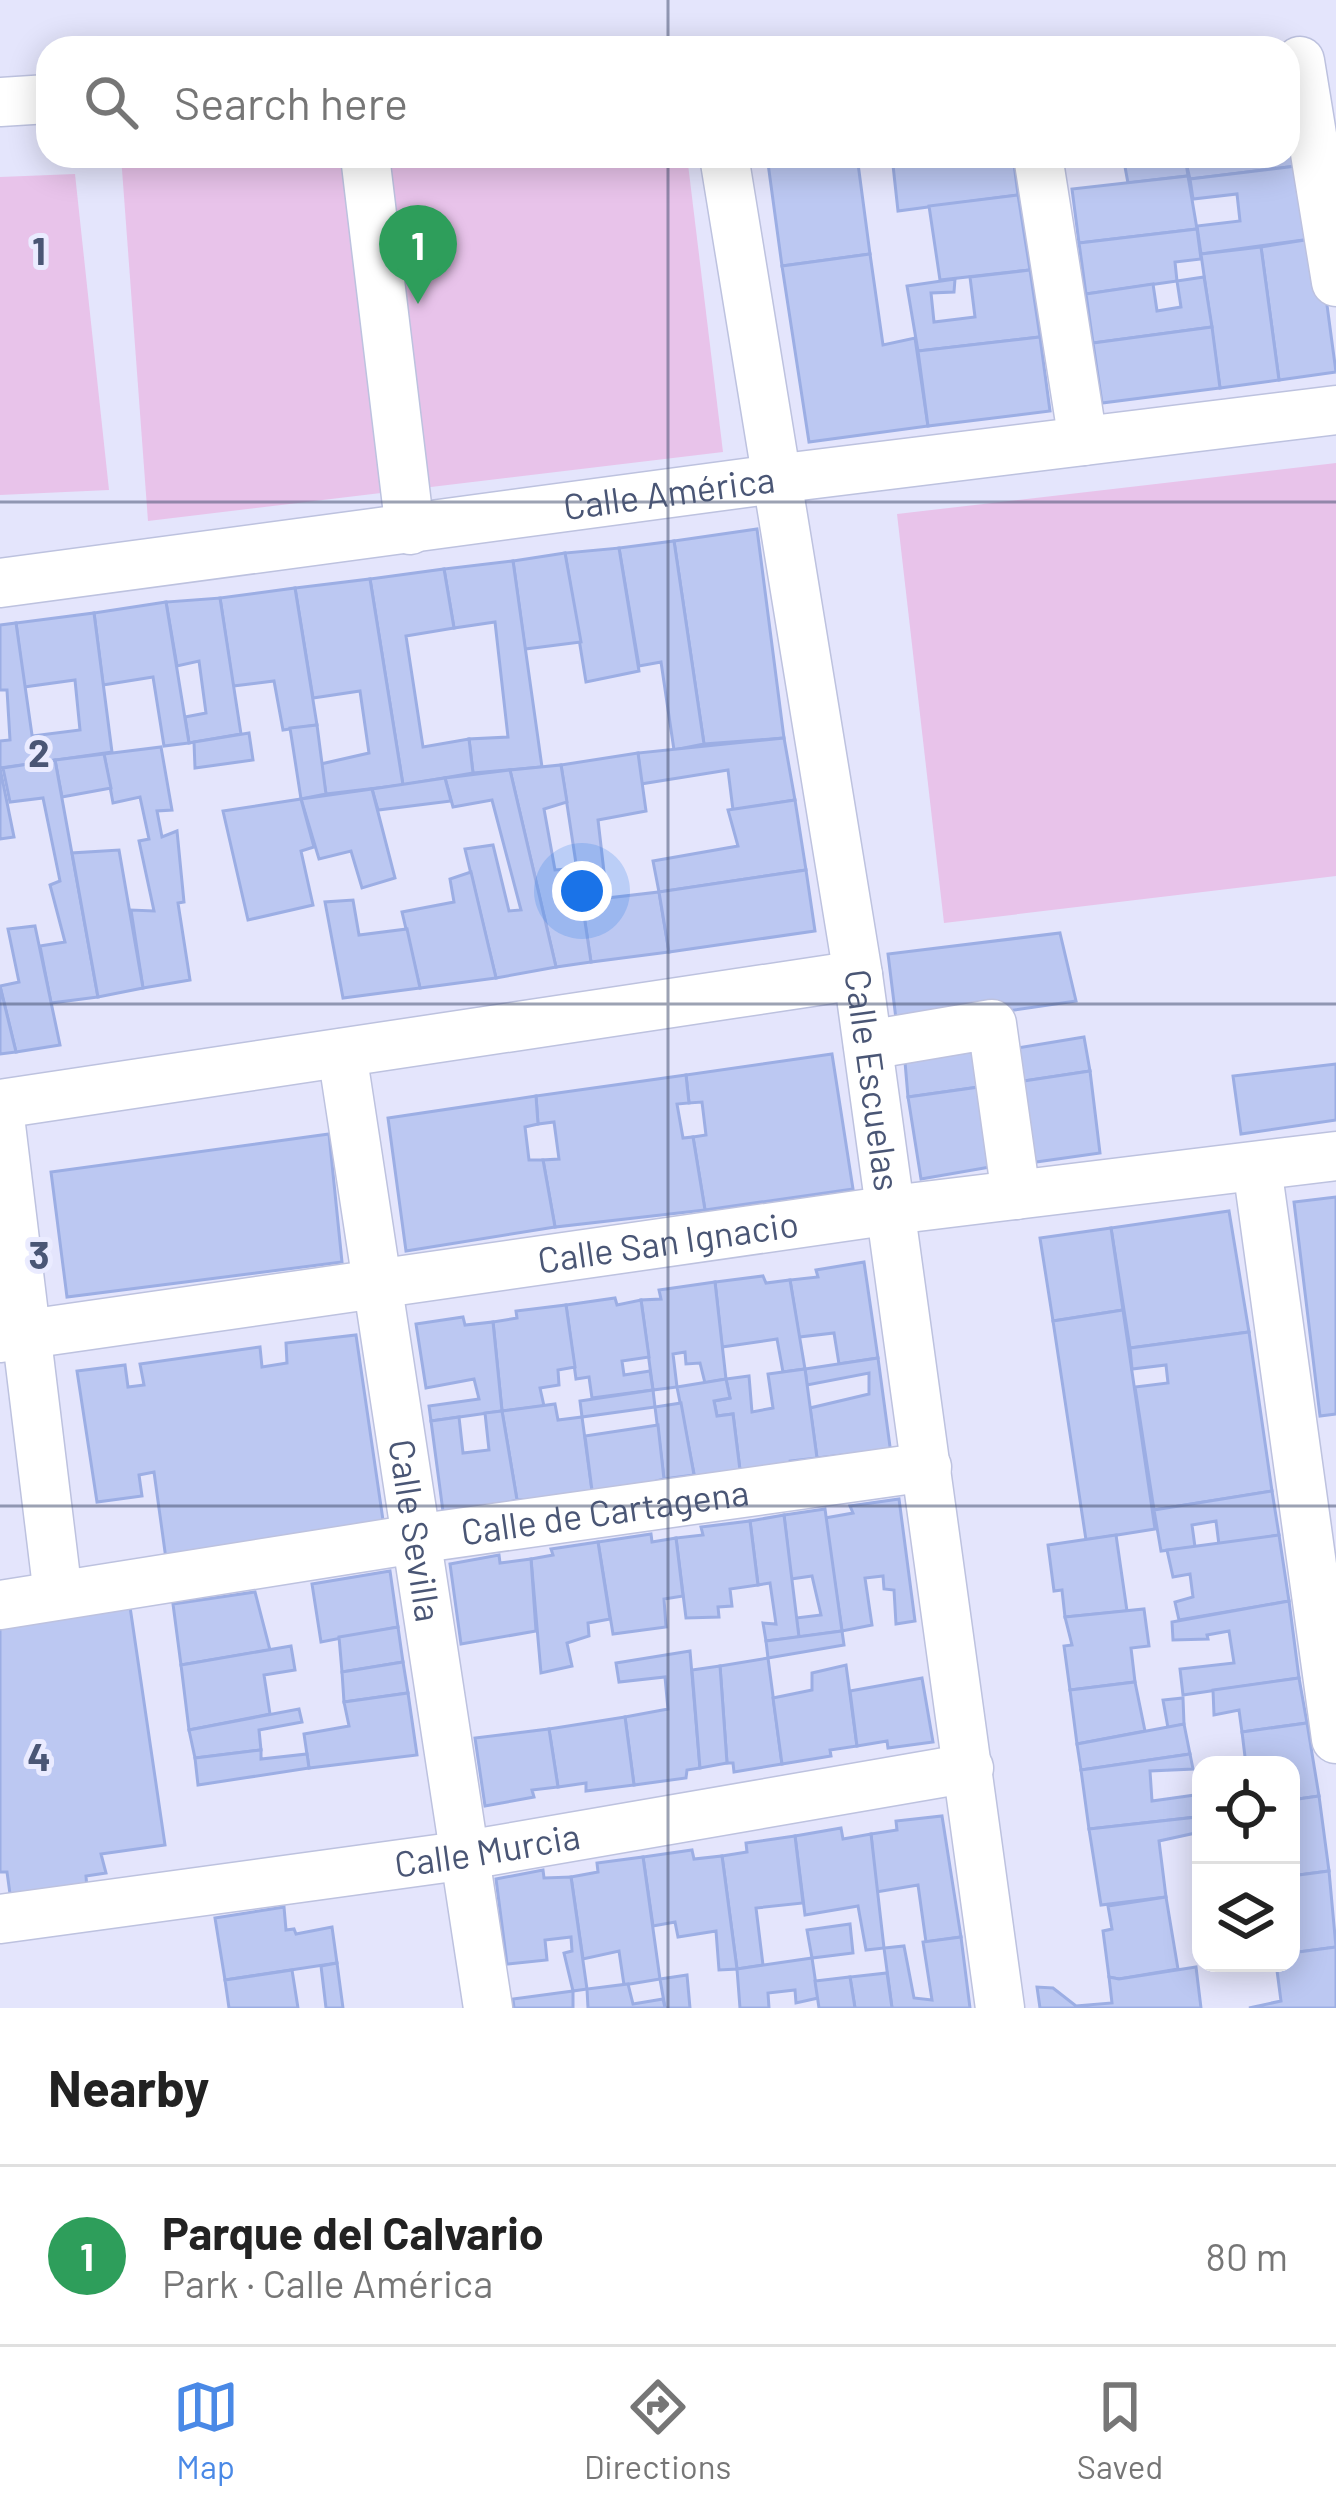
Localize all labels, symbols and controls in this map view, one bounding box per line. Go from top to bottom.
search box [36,36,1300,168]
icon: search [78,69,144,135]
text: Search here [174,75,408,129]
pin: 1 [379,205,457,304]
text: 1 [32,226,46,273]
street label: Calle América [560,456,777,527]
text: 2 [28,728,50,775]
your location [552,861,612,921]
street label: Calle Escuelas [837,966,910,1193]
street label: Calle San Ignacio [535,1201,801,1281]
text: 3 [28,1230,50,1277]
street label: Calle Sevilla [381,1436,452,1624]
street label: Calle de Cartagena [458,1469,752,1552]
text: 4 [27,1732,51,1779]
map controls [1192,1756,1300,1972]
button: locate [1192,1756,1300,1864]
street label: Calle Murcia [392,1813,583,1885]
button: layers [1192,1864,1300,1972]
text: Nearby [48,2056,209,2117]
text: Parque del Calvario [162,2205,544,2259]
text: 1 [80,2232,94,2279]
text: 80 m [1206,2232,1288,2279]
text: Park · Calle América [162,2259,493,2306]
tab: Map [173,2374,239,2486]
tab: Directions [584,2374,731,2486]
tab: Saved [1077,2374,1163,2486]

